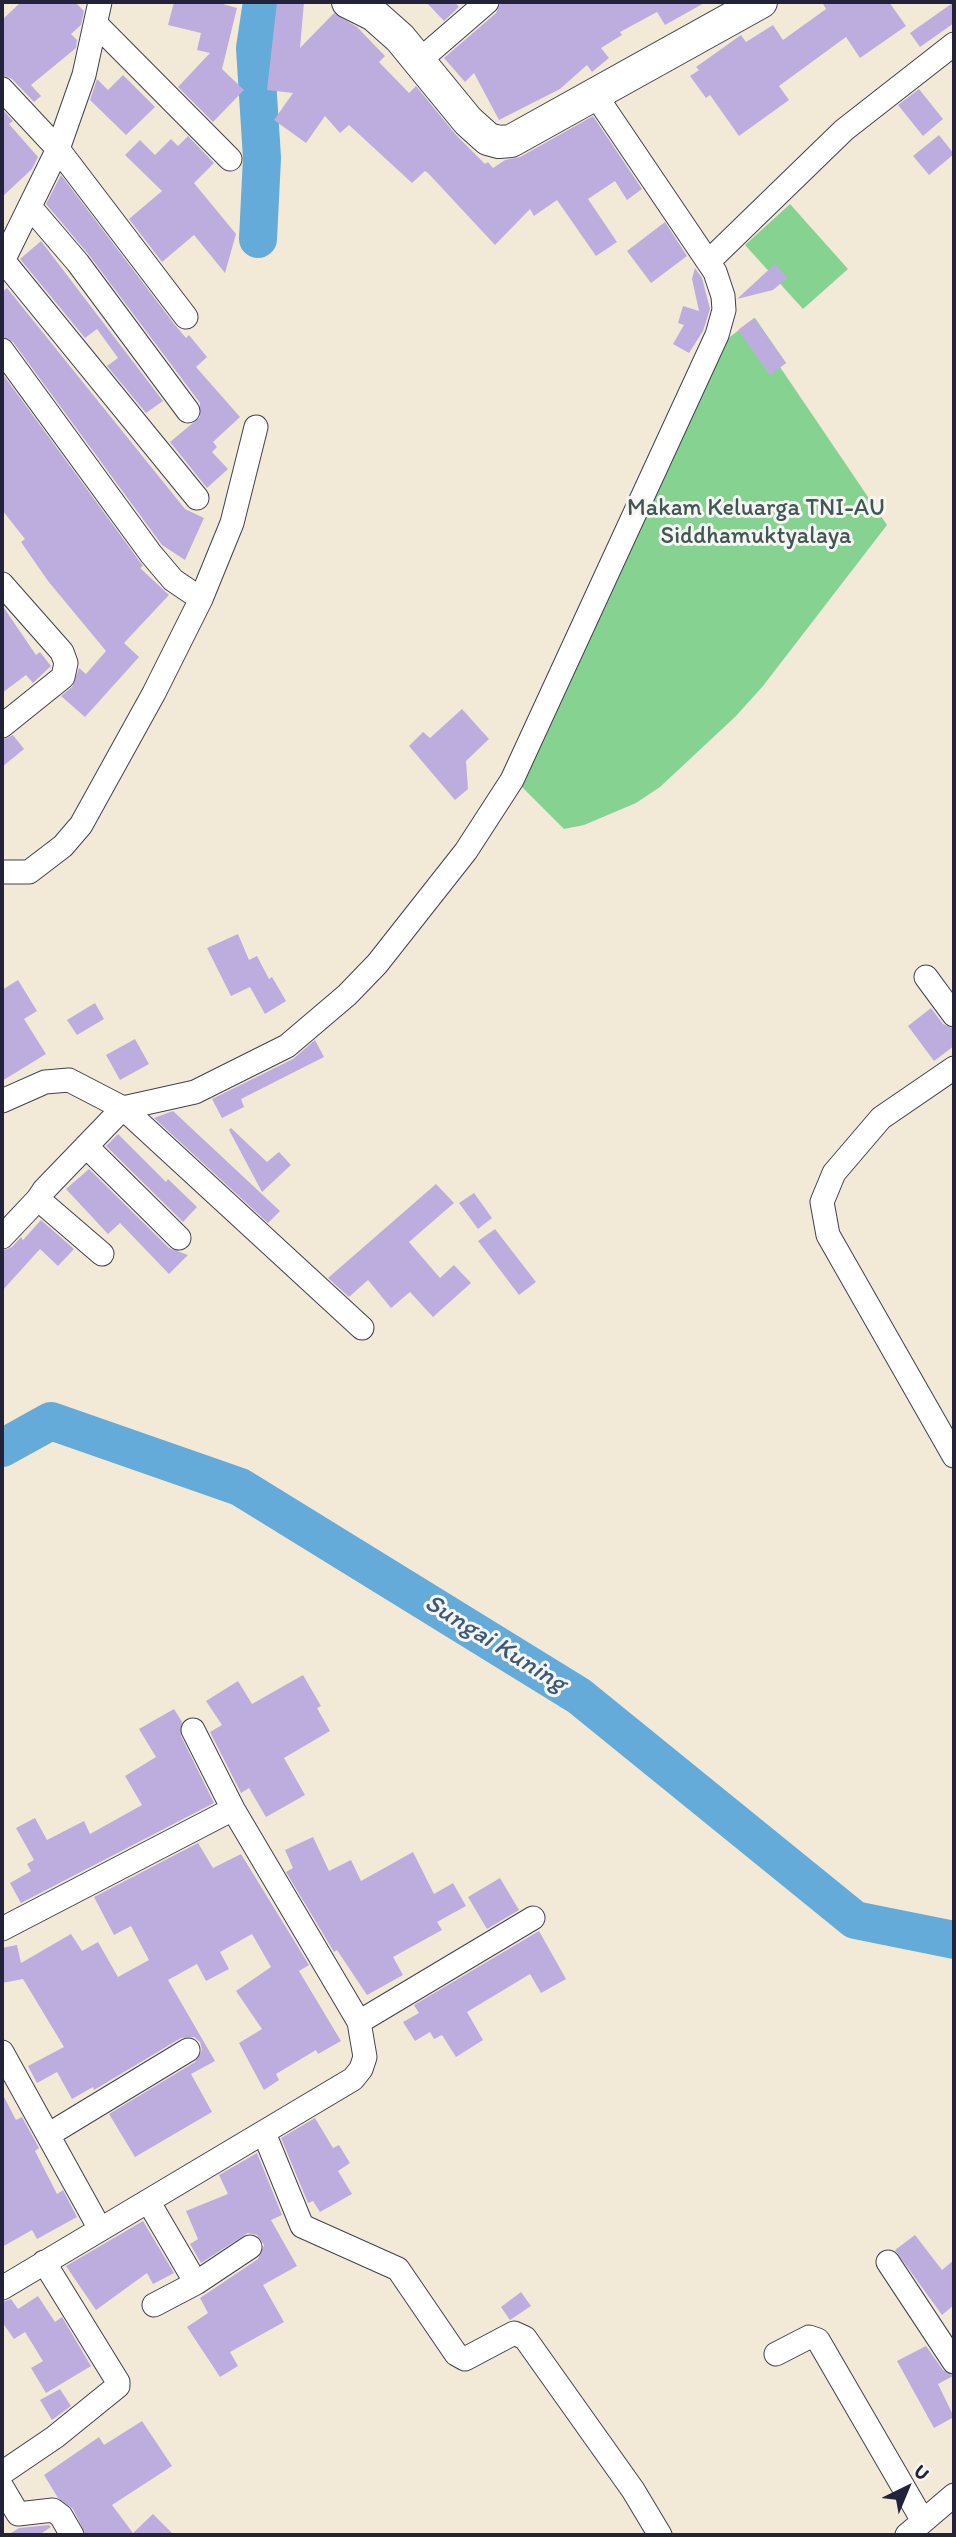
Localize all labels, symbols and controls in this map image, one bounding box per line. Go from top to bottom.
park label: Makam Keluarga TNI-AU Siddhamuktyalaya [627,495,885,551]
water label: Sungai Kuning [418,1588,572,1700]
north arrow [872,2453,942,2523]
text: U [909,2460,934,2485]

